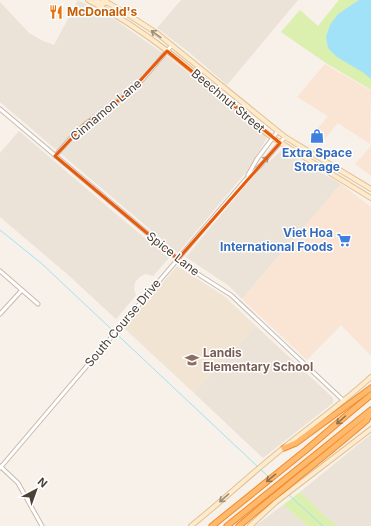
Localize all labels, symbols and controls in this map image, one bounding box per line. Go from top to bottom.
restaurant icon: McDonald's [48,4,64,20]
place label: McDonald's [67,4,137,19]
one-way arrow [151,30,162,38]
street label: Beechnut Street [189,66,268,136]
street label: Cinnamon Lane [67,75,144,144]
shop icon: Extra Space Storage [309,128,325,144]
place label: Extra Space Storage [282,145,352,174]
one-way arrow [259,156,269,166]
place label: Viet Hoa International Foods [220,225,333,254]
street label: Spice Lane [144,228,203,279]
supermarket icon: Viet Hoa International Foods [336,232,352,248]
street label: South Course Drive [81,276,164,370]
place label: Landis Elementary School [203,345,313,374]
school or university icon: Landis Elementary School [184,352,200,368]
one-way arrow [336,416,346,425]
north arrow [16,470,56,510]
text: N [35,474,50,490]
one-way arrow [266,474,277,483]
one-way arrow [219,493,230,502]

